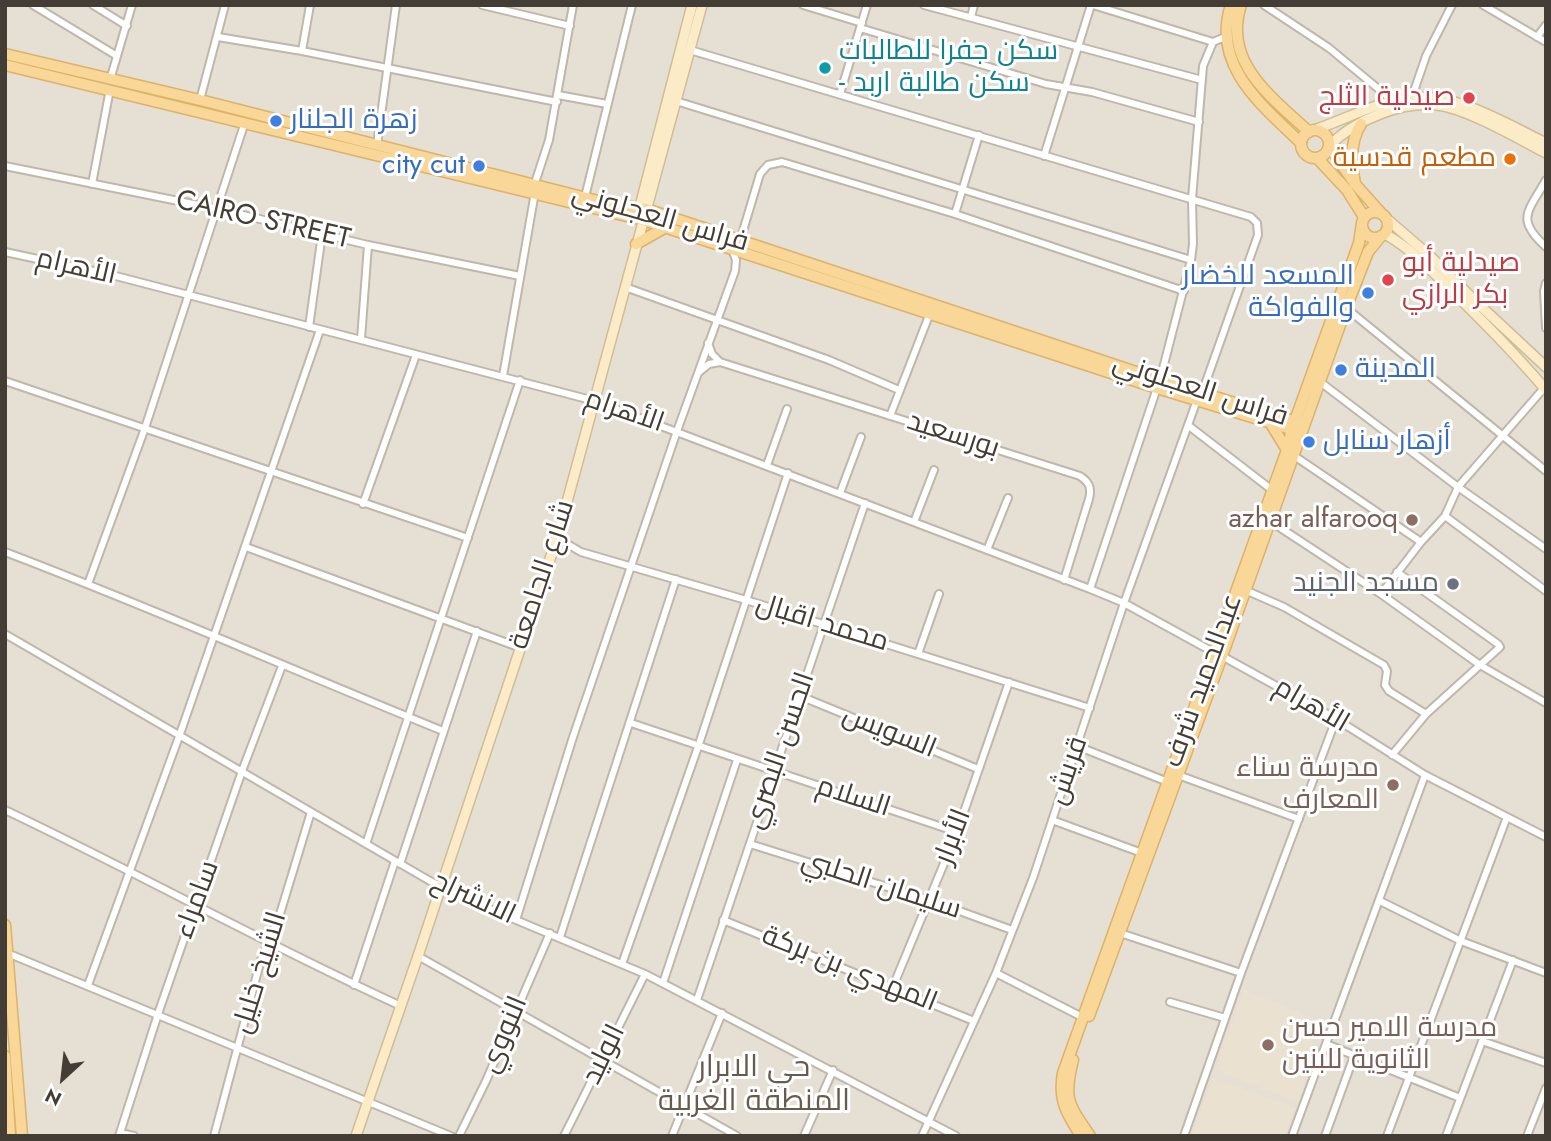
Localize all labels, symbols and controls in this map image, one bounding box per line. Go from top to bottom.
place label: سكن جفرا للطالبات - سكن طالبة اربد [839,35,1058,101]
marker: سكن جفرا للطالبات - سكن طالبة اربد [817,60,833,76]
place label: صيدلية الثلج [1319,81,1455,115]
marker: صيدلية الثلج [1461,90,1477,106]
place label: زهرة الجلنار [290,104,417,138]
marker: زهرة الجلنار [268,113,284,129]
place label: مطعم قدسية [1333,142,1496,176]
place label: city cut [382,149,465,183]
marker: مطعم قدسية [1502,151,1518,167]
marker: city cut [471,158,487,174]
street label: فراس العجلوني [568,178,752,260]
street label: CAIRO STREET [172,185,354,257]
street label: الأهرام [33,242,119,294]
place label: صيدلية أبو بكر الرازي [1402,247,1520,313]
place label: المسعد للخضار والفواكة [1182,260,1354,326]
marker: صيدلية أبو بكر الرازي [1380,272,1396,288]
marker: المسعد للخضار والفواكة [1360,285,1376,301]
street label: فراس العجلوني [1108,347,1292,435]
place label: المدينة [1355,353,1436,387]
marker: المدينة [1333,362,1349,378]
street label: الأهرام [580,383,668,441]
street label: بورسعيد [903,405,1003,467]
place label: أزهار سنابل [1323,425,1451,459]
marker: أزهار سنابل [1301,434,1317,450]
street label: شارع الجامعة [503,496,583,654]
place label: azhar alfarooq [1228,503,1398,537]
marker: azhar alfarooq [1404,512,1420,528]
place label: مسجد الجنيد [1293,567,1439,601]
marker: مسجد الجنيد [1445,576,1461,592]
street label: محمد اقبال [752,588,892,660]
street label: عبدالحميد شرف [1157,590,1251,772]
street label: الحسن البصري [738,668,824,834]
street label: الأهرام [1267,671,1355,741]
street label: السويس [837,699,941,767]
street label: قريش [1042,732,1096,810]
place label: مدرسة سناء المعارف [1236,752,1379,818]
street label: السلام [812,770,894,826]
marker: مدرسة سناء المعارف [1385,777,1401,793]
street label: الأبرار [928,805,980,869]
street label: سليمان الحلبي [797,844,965,928]
street label: سامراء [168,856,228,944]
street label: الانشراح [426,865,520,933]
street label: الشيخ خليل [227,908,295,1038]
street label: المهدي بن بركة [756,920,942,1020]
street label: النووي [474,992,536,1078]
place label: مدرسة الامير حسن الثانوية للبنين [1282,1012,1497,1078]
street label: الوليد [576,1020,634,1090]
marker: مدرسة الامير حسن الثانوية للبنين [1260,1037,1276,1053]
north arrow [28,1043,98,1113]
district label: حي الابرار المنطقة الغربية [658,1051,850,1122]
text: N [40,1082,66,1113]

